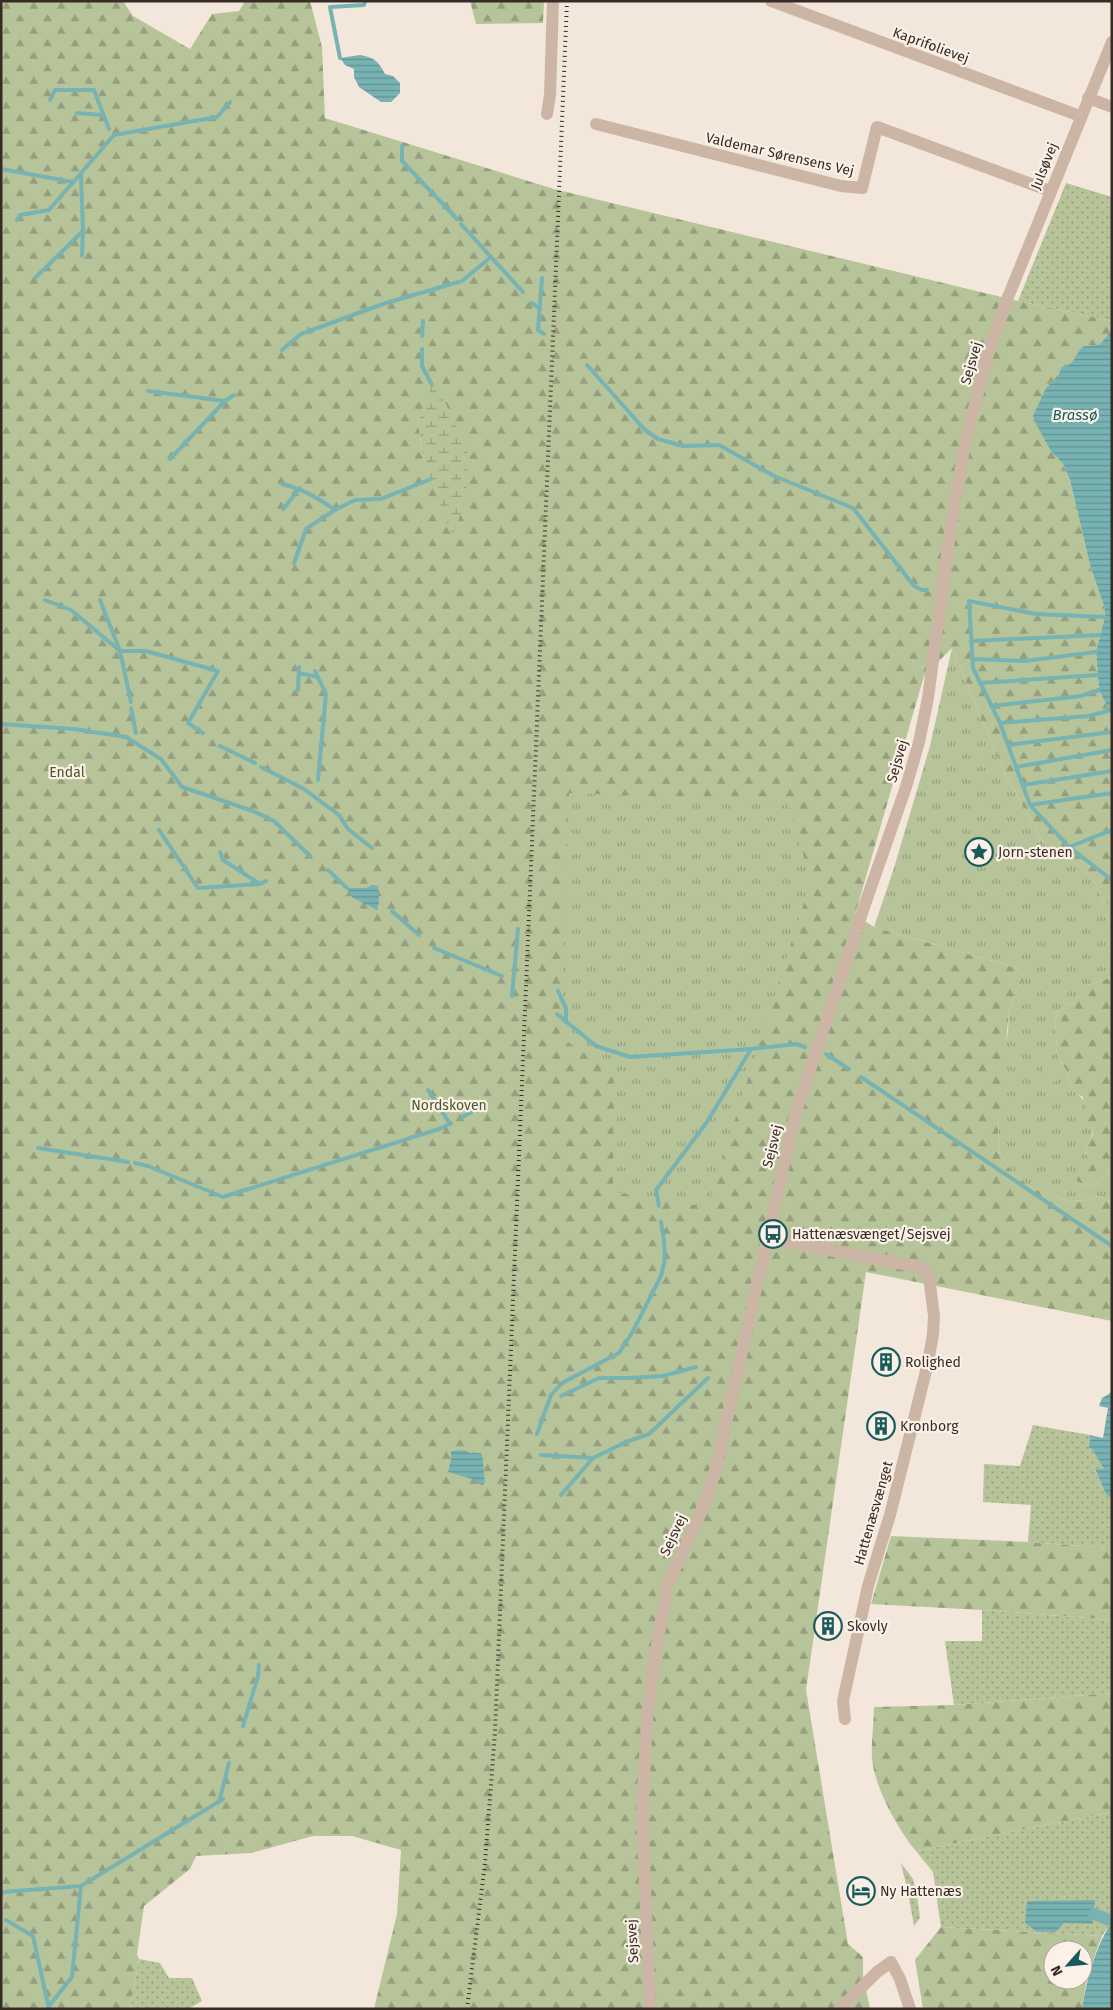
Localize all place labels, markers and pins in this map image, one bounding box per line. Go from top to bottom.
place icon: Jorn-stenen [964,837,994,867]
place label: Jorn-stenen [998,844,1073,861]
bus stop icon: Hattenæsvænget/Sejsvej [758,1219,788,1249]
place label: Hattenæsvænget/Sejsvej [792,1226,951,1243]
building icon: Rolighed [871,1347,901,1377]
place label: Rolighed [905,1354,961,1371]
building icon: Kronborg [866,1411,896,1441]
place label: Kronborg [900,1418,959,1435]
building icon: Skovly [813,1611,843,1641]
place label: Skovly [847,1618,888,1635]
hotel icon: Ny Hattenæs [846,1876,876,1906]
place label: Ny Hattenæs [880,1883,962,1900]

